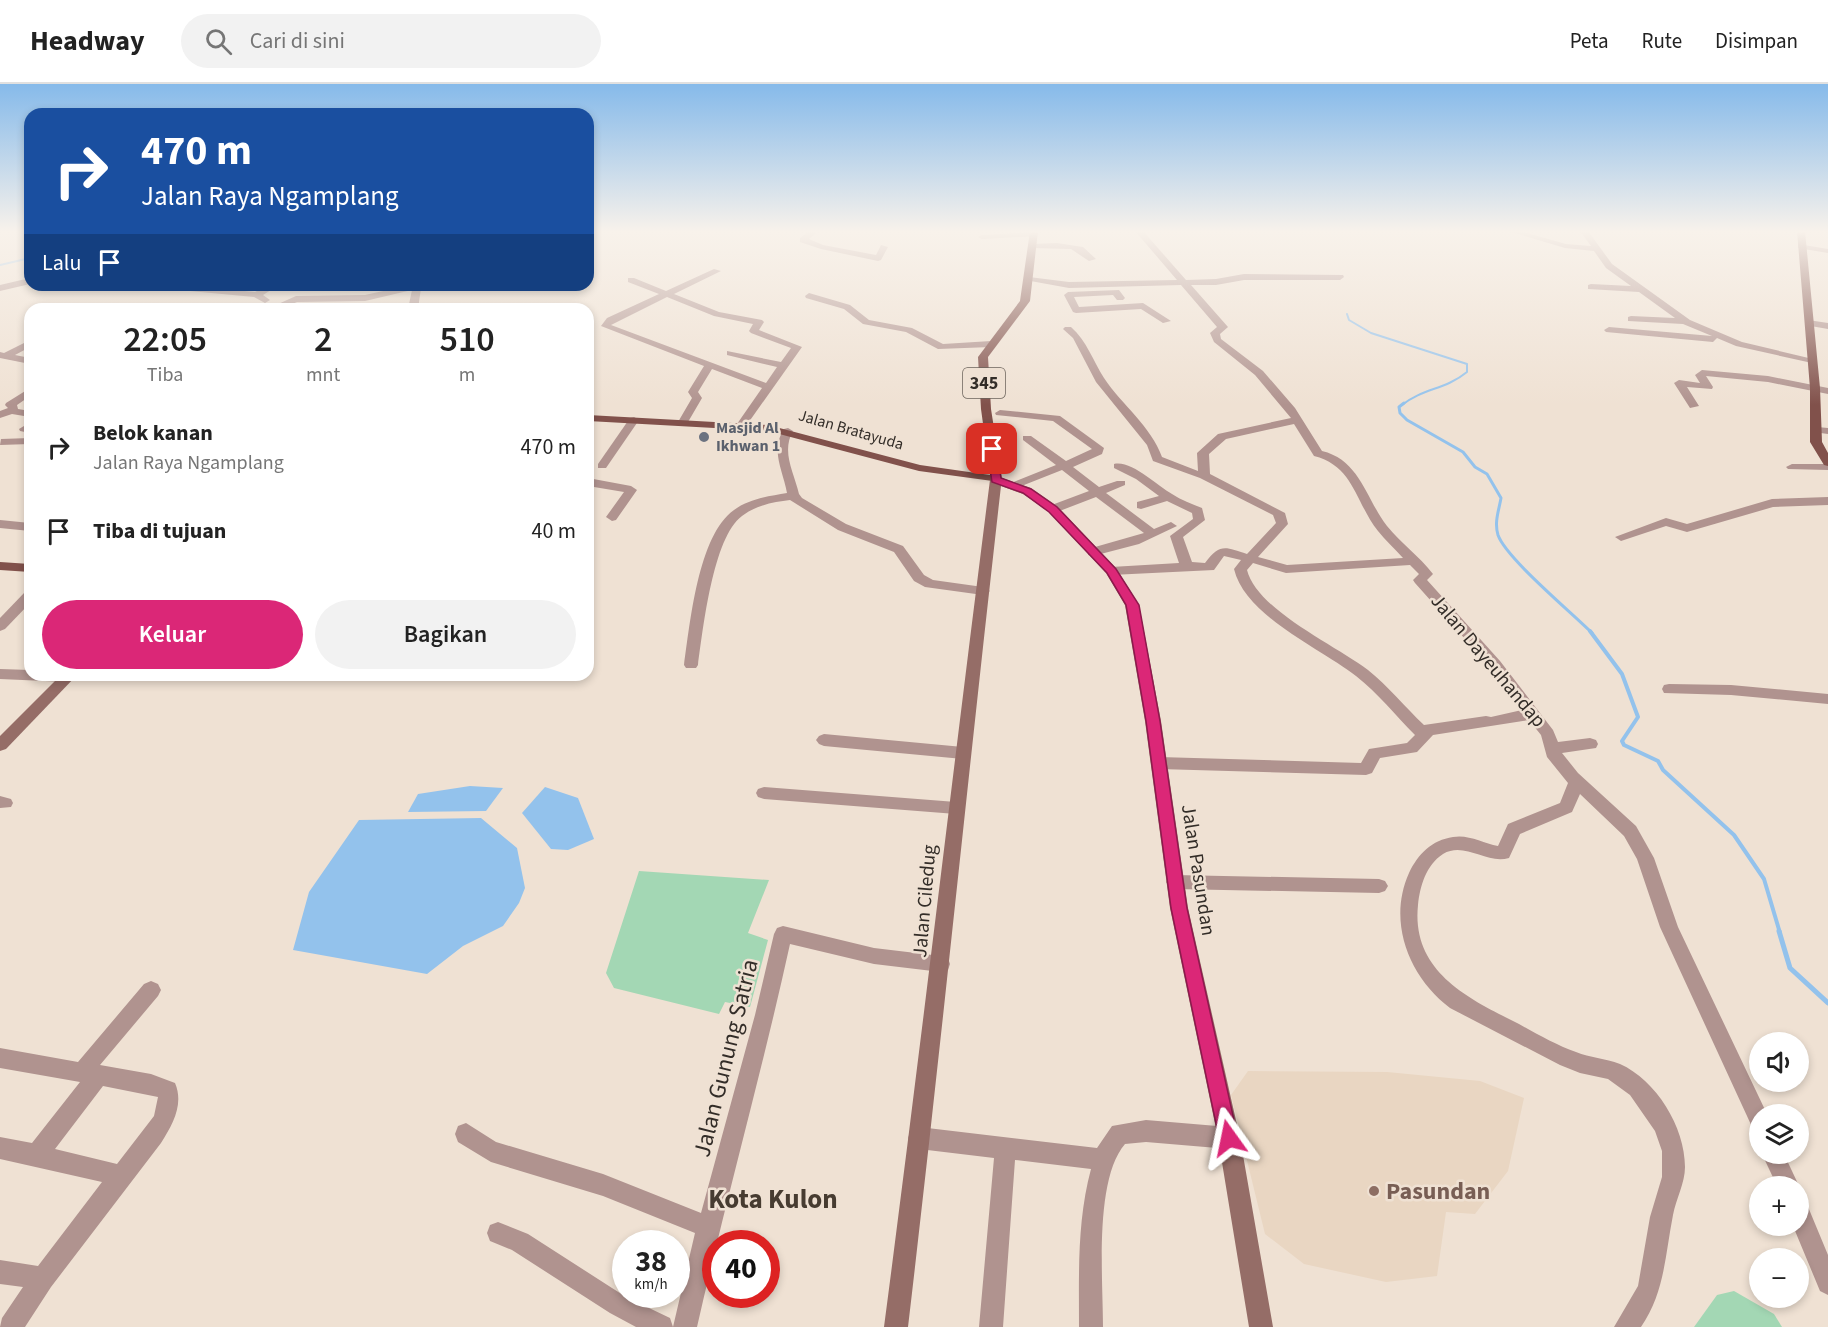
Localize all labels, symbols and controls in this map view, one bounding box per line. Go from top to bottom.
search box [181,14,601,68]
text: Headway [30,21,145,61]
icon: search [202,25,235,58]
text: Cari di sini [250,25,345,57]
text: Peta [1570,26,1608,56]
text: Rute [1641,26,1682,56]
text: Disimpan [1715,26,1798,56]
text: 470 m [141,121,252,181]
icon: right [42,132,120,210]
text: Jalan Raya Ngamplang [141,177,399,216]
icon: arrive [93,246,126,279]
text: Lalu [42,247,81,279]
text: 22:05 [123,314,207,365]
text: 2 [314,314,332,365]
text: 510 [439,314,495,365]
text: Tiba [147,361,183,389]
text: mnt [306,361,340,389]
text: m [459,361,475,389]
road number: 345 [963,368,1005,398]
street label: Jalan Bratayuda [796,404,906,456]
text: Belok kanan [93,417,213,449]
place label: Masjid Al Ikhwan 1 [716,417,780,457]
pin [966,423,1017,474]
marker: Masjid Al Ikhwan 1 [697,430,711,444]
icon: right [42,431,75,464]
text: 470 m [521,431,576,463]
icon: arrive [975,432,1008,465]
text: Jalan Raya Ngamplang [93,449,284,477]
icon: arrive [42,515,75,548]
text: Tiba di tujuan [93,515,226,547]
text: 40 m [531,515,576,547]
street label: Jalan Dayeuhandap [1424,588,1552,734]
button: Keluar [42,600,303,669]
button: Bagikan [315,600,576,669]
street label: Jalan Pasundan [1174,802,1222,938]
street label: Jalan Ciledug [906,843,944,959]
street label: Jalan Gunung Satria [684,955,768,1161]
map controls [1749,1032,1809,1308]
button: sound [1749,1032,1809,1092]
button: layers [1749,1104,1809,1164]
position arrow [1197,1106,1261,1170]
place label: Pasundan [1386,1174,1490,1209]
button: + [1749,1176,1809,1236]
district label: Kota Kulon [708,1180,838,1219]
marker: Pasundan [1367,1184,1381,1198]
speed limit sign: 40 [702,1230,780,1308]
text: 38 [635,1240,667,1283]
button: − [1749,1248,1809,1308]
text: km/h [634,1274,668,1295]

